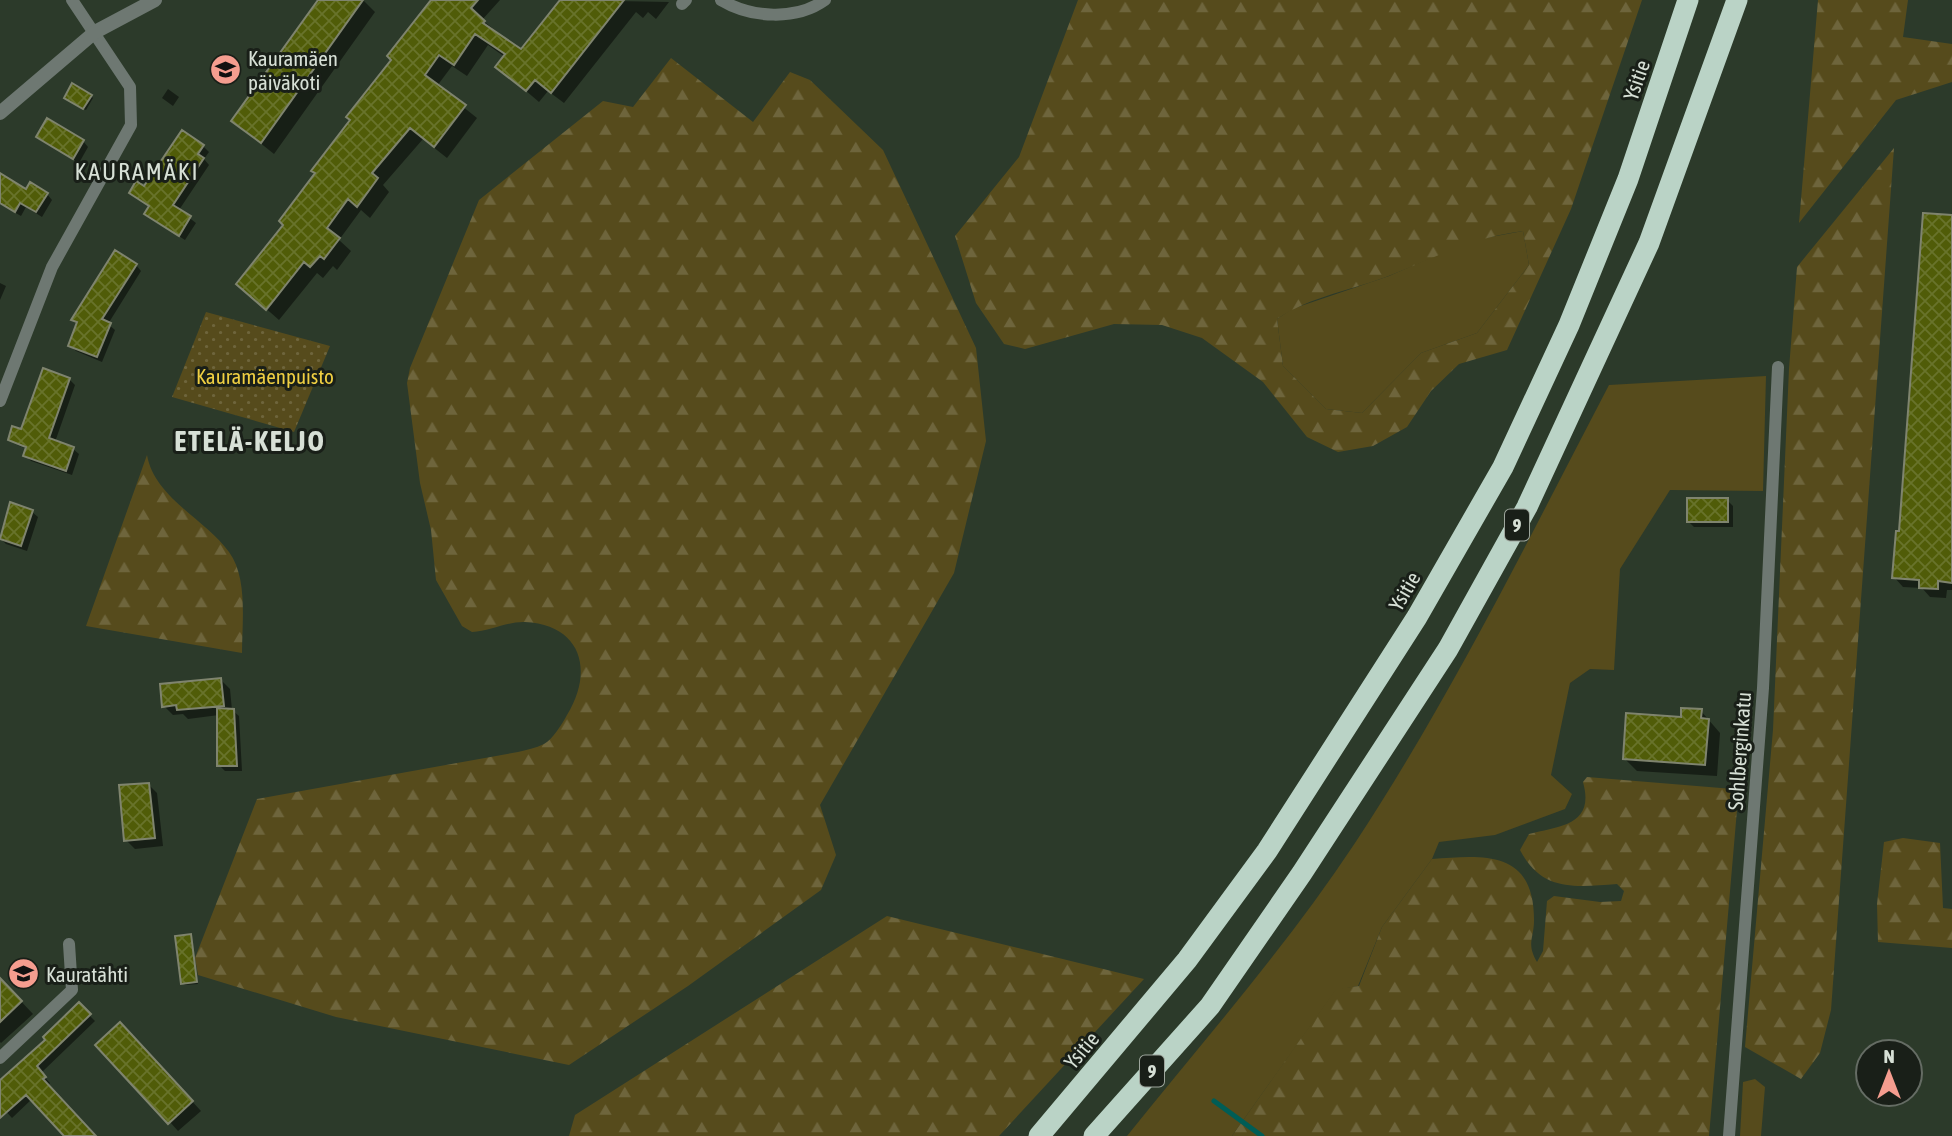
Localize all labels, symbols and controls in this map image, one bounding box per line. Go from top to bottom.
place label: Kauramäen päiväkoti [248,46,338,94]
school or university icon: Kauramäen päiväkoti [208,53,242,87]
street label: Ysitie [1618,57,1654,103]
district label: KAURAMÄKI [74,158,200,185]
park label: Kauramäenpuisto [196,364,334,388]
district label: ETELÄ-KELJO [174,425,326,457]
road number: 9 [1505,510,1529,540]
street label: Ysitie [1383,567,1425,615]
street label: Sohlberginkatu [1723,691,1755,811]
school or university icon: Kauratähti [6,957,40,991]
place label: Kauratähti [46,962,128,986]
street label: Ysitie [1059,1027,1103,1073]
north arrow [1854,1038,1924,1108]
text: N [1883,1045,1895,1067]
road number: 9 [1140,1056,1164,1086]

